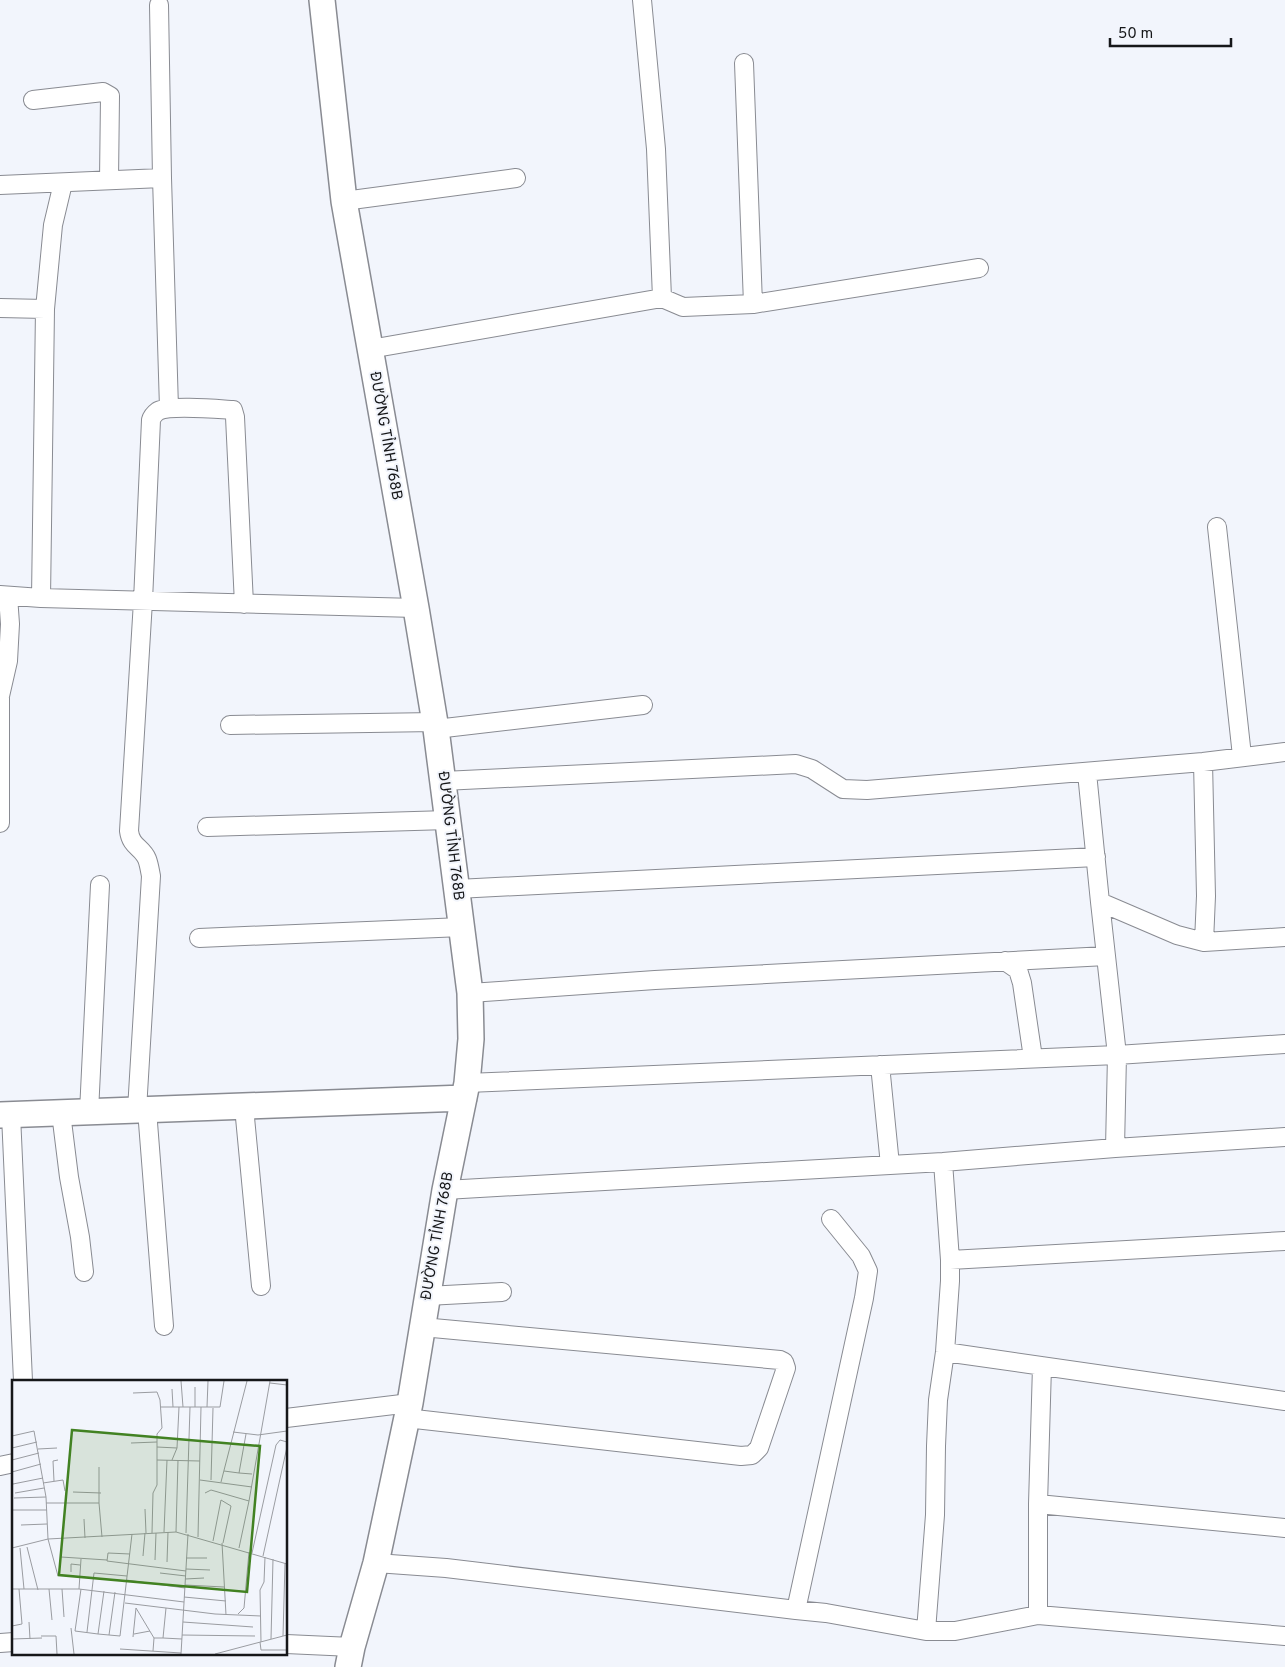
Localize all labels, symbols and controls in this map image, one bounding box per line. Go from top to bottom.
scale bar [1110,15,1231,47]
text: 50 m [1118,25,1153,44]
street label: ĐƯỜNG TỈNH 768B [364,370,408,502]
street label: ĐƯỜNG TỈNH 768B [433,770,469,902]
street label: ĐƯỜNG TỈNH 768B [415,1170,459,1302]
inset map [12,1380,288,1654]

